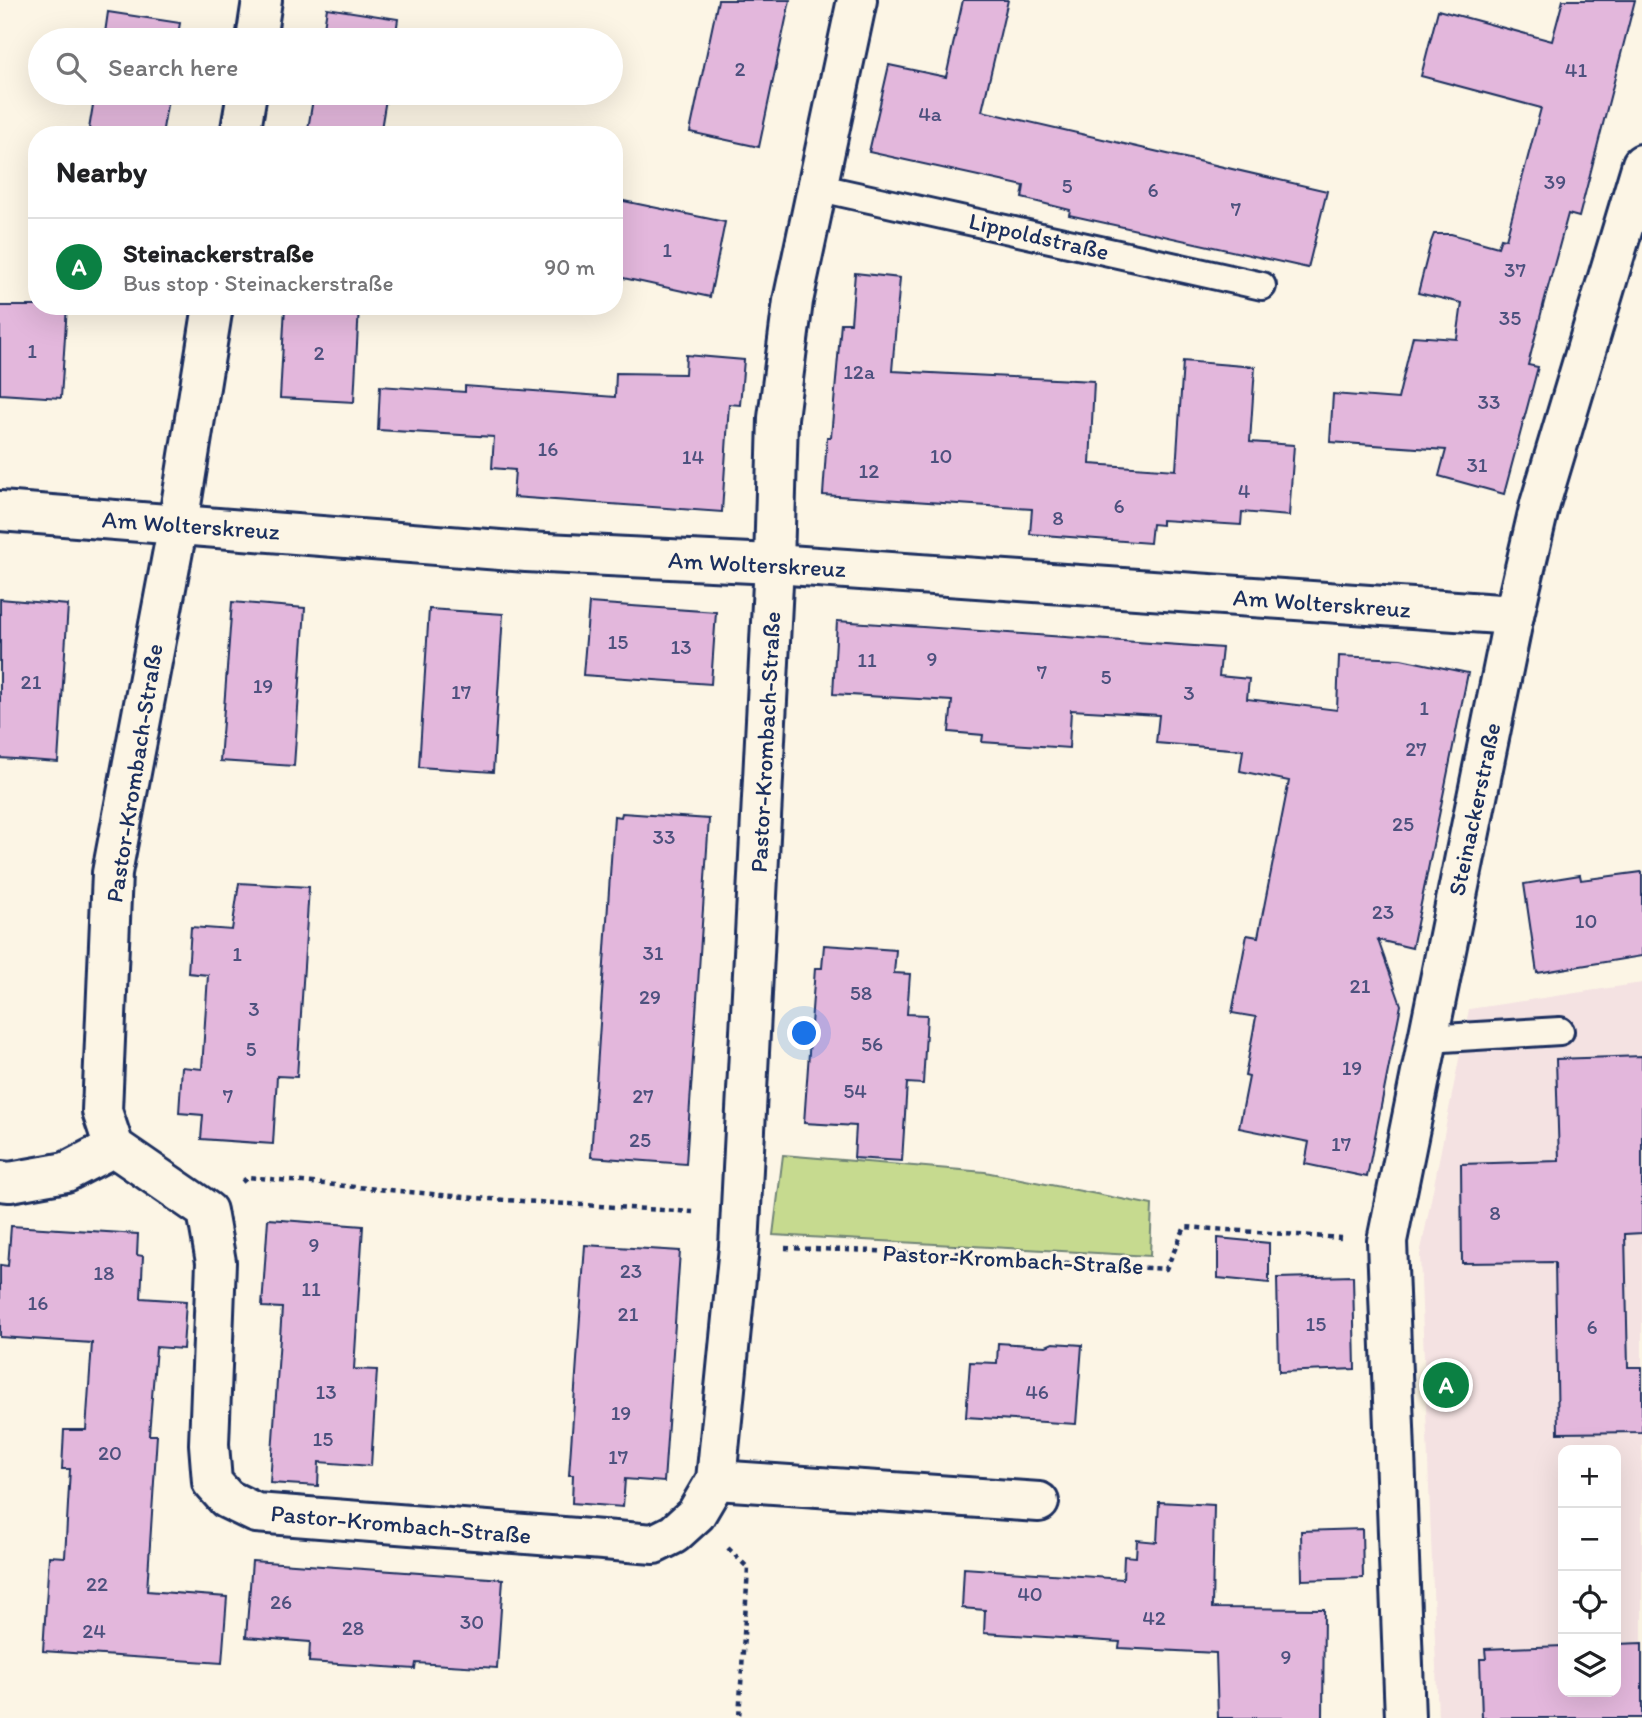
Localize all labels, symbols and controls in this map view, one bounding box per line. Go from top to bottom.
search box [28,28,623,105]
icon: search [52,48,90,86]
text: Search here [108,51,238,83]
house number: 2 [734,56,746,81]
house number: 41 [1565,57,1587,82]
house number: 4a [918,101,942,126]
text: Nearby [56,153,147,190]
house number: 39 [1544,169,1566,194]
house number: 5 [1061,173,1073,198]
house number: 6 [1147,177,1159,202]
house number: 7 [1231,196,1241,221]
street label: Lippoldstraße [966,206,1112,266]
text: Steinackerstraße [123,237,314,269]
house number: 1 [662,237,672,262]
text: A [72,253,86,281]
text: 90 m [544,253,595,281]
house number: 37 [1504,257,1526,282]
text: Bus stop · Steinackerstraße [123,269,394,297]
house number: 35 [1499,305,1521,330]
house number: 1 [27,338,37,363]
house number: 2 [313,340,325,365]
house number: 12a [843,359,875,384]
house number: 33 [1478,389,1500,414]
house number: 16 [538,436,558,461]
house number: 10 [930,443,952,468]
house number: 14 [682,444,705,469]
house number: 31 [1466,452,1488,477]
house number: 12 [859,458,879,483]
house number: 4 [1238,478,1251,503]
house number: 6 [1113,493,1125,518]
street label: Am Wolterskreuz [101,504,281,546]
house number: 8 [1052,505,1064,530]
street label: Am Wolterskreuz [667,545,847,583]
street label: Am Wolterskreuz [1232,582,1412,624]
street label: Pastor-Krombach-Straße [744,611,786,873]
house number: 15 [608,629,628,654]
house number: 13 [670,634,692,659]
street label: Pastor-Krombach-Straße [99,642,169,904]
house number: 9 [927,646,937,671]
house number: 11 [857,647,877,672]
house number: 7 [1037,659,1047,684]
house number: 5 [1100,664,1112,689]
house number: 21 [21,669,42,694]
house number: 19 [253,673,273,698]
house number: 17 [451,679,471,704]
house number: 3 [1183,680,1195,705]
house number: 1 [1419,695,1429,720]
street label: Steinackerstraße [1441,720,1507,898]
house number: 27 [1405,736,1427,761]
house number: 25 [1392,811,1414,836]
house number: 33 [653,824,675,849]
house number: 23 [1372,899,1394,924]
house number: 10 [1575,908,1597,933]
house number: 31 [642,940,664,965]
house number: 1 [232,941,242,966]
house number: 21 [1350,973,1371,998]
house number: 58 [850,980,872,1005]
house number: 29 [639,984,661,1009]
house number: 3 [248,996,260,1021]
your location [787,1016,821,1050]
house number: 56 [861,1031,883,1056]
house number: 5 [245,1036,257,1061]
house number: 19 [1342,1055,1362,1080]
house number: 54 [843,1078,867,1103]
house number: 7 [223,1083,233,1108]
house number: 27 [632,1083,654,1108]
house number: 25 [629,1127,651,1152]
house number: 17 [1331,1131,1351,1156]
house number: 8 [1489,1200,1501,1225]
house number: 9 [309,1232,319,1257]
street label: Pastor-Krombach-Straße [882,1238,1144,1280]
house number: 23 [620,1258,642,1283]
house number: 18 [93,1260,115,1285]
house number: 11 [301,1276,321,1301]
house number: 16 [28,1290,48,1315]
house number: 21 [618,1301,639,1326]
house number: 15 [1306,1311,1326,1336]
house number: 6 [1586,1314,1598,1339]
pin: A [1423,1359,1469,1411]
house number: 13 [315,1379,337,1404]
house number: 46 [1025,1379,1049,1404]
house number: 19 [611,1400,631,1425]
house number: 15 [313,1426,333,1451]
house number: 20 [98,1440,122,1465]
house number: 17 [608,1444,628,1469]
map controls [1558,1445,1621,1697]
button: + [1558,1445,1621,1508]
street label: Pastor-Krombach-Straße [270,1498,532,1550]
button: − [1558,1508,1621,1571]
house number: 22 [86,1571,108,1596]
button: locate [1558,1571,1621,1634]
house number: 40 [1017,1581,1043,1606]
house number: 26 [270,1589,292,1614]
house number: 42 [1142,1605,1166,1630]
house number: 30 [460,1609,484,1634]
house number: 28 [342,1615,364,1640]
house number: 24 [82,1618,106,1643]
button: layers [1558,1634,1621,1697]
house number: 9 [1281,1644,1291,1669]

